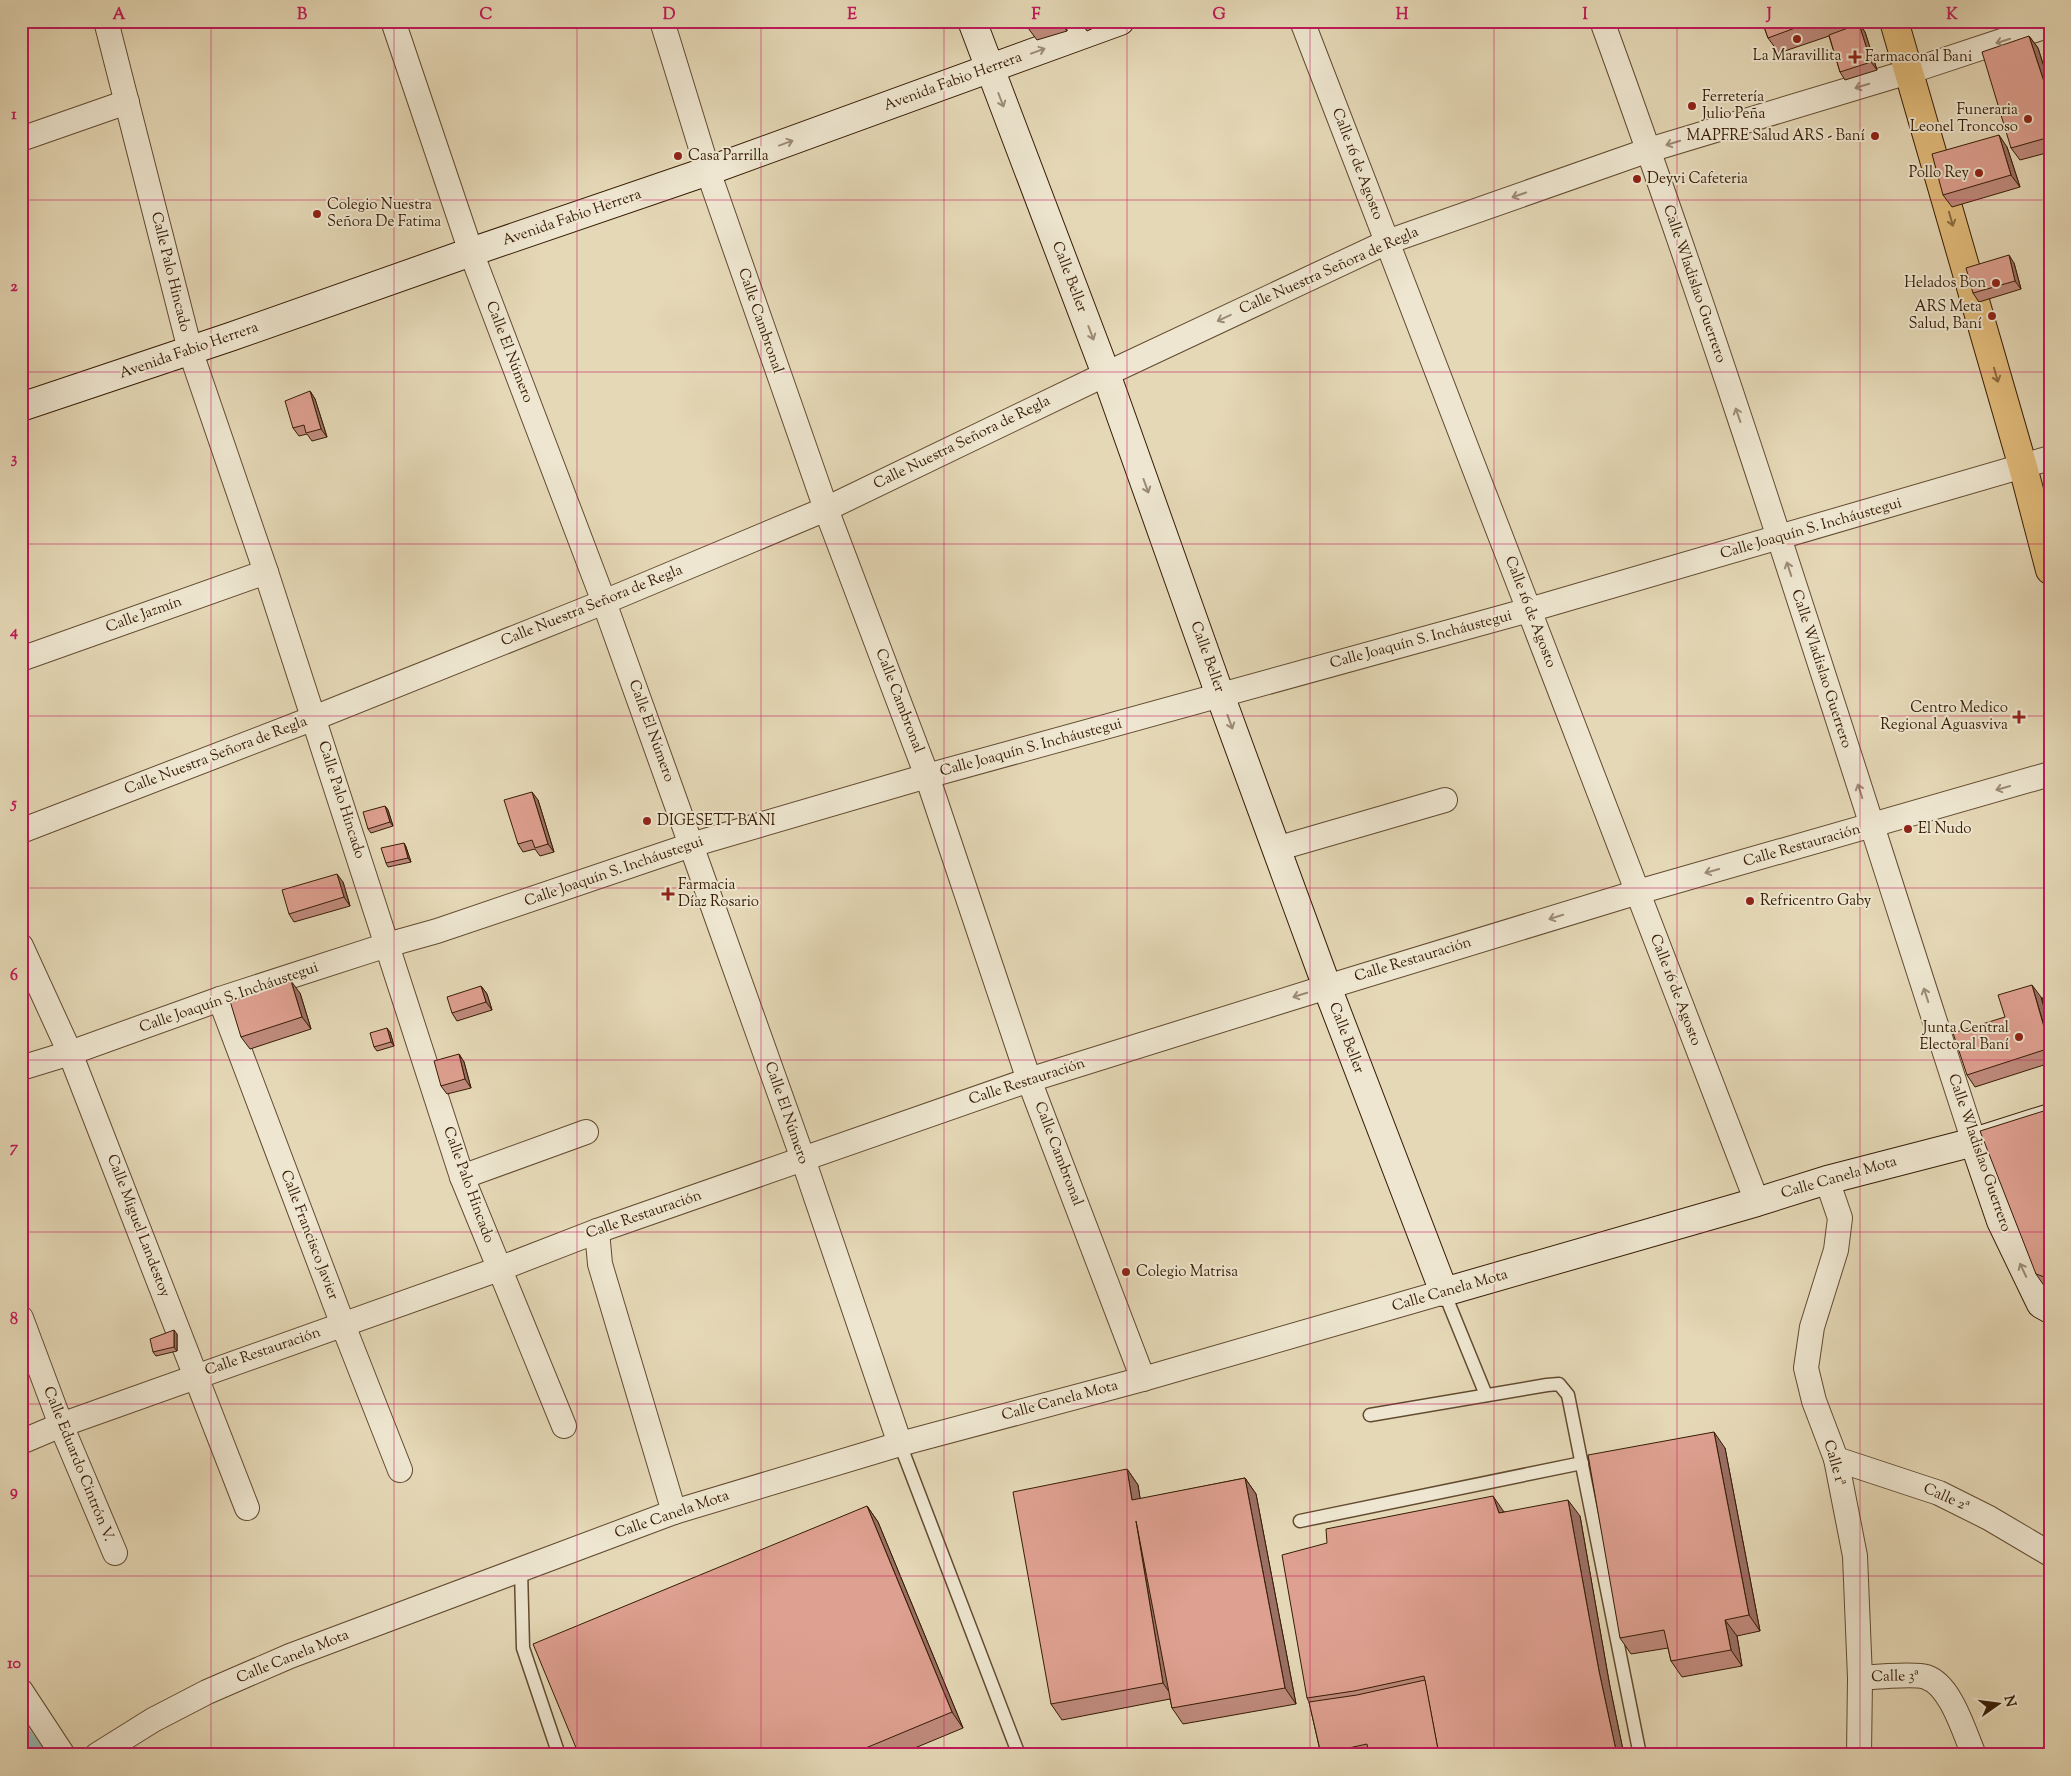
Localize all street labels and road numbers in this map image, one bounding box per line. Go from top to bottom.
street label: Avenida Fabio Herrera [881,47,1025,117]
street label: Calle 16 de Agosto [1326,105,1388,223]
street label: Avenida Fabio Herrera [500,184,644,252]
street label: Calle Wladislao Guerrero [1657,202,1731,366]
street label: Calle Palo Hincado [145,210,195,334]
street label: Calle Nuestra Señora de Regla [1236,222,1422,320]
street label: Calle Beller [1046,239,1092,316]
street label: Calle Cambronal [732,265,788,377]
street label: Calle El Número [480,298,538,406]
street label: Avenida Fabio Herrera [117,317,261,385]
street label: Calle Nuestra Señora de Regla [870,391,1054,495]
street label: Calle Joaquín S. Incháustegui [1718,493,1904,565]
street label: Calle 16 de Agosto [1499,553,1561,671]
street label: Calle Nuestra Señora de Regla [498,560,686,652]
street label: Calle Wladislao Guerrero [1785,587,1857,751]
street label: Calle Jazmín [103,591,185,638]
street label: Calle Joaquín S. Incháustegui [1328,606,1514,674]
street label: Calle Beller [1184,618,1230,696]
street label: Calle Cambronal [869,646,929,756]
street label: Calle El Número [623,677,679,785]
street label: Calle Nuestra Señora de Regla [122,711,311,801]
street label: Calle Joaquín S. Incháustegui [938,714,1124,782]
street label: Calle Palo Hincado [312,738,370,862]
street label: Calle Restauración [1741,819,1863,873]
street label: Calle Joaquín S. Incháustegui [522,831,706,913]
street label: Calle 16 de Agosto [1644,931,1706,1049]
street label: Calle Restauración [1352,932,1474,988]
street label: Calle Joaquín S. Incháustegui [137,957,321,1039]
street label: Calle Beller [1323,1000,1369,1077]
street label: Calle Restauración [966,1053,1088,1111]
street label: Calle El Número [759,1059,813,1167]
street label: Calle Wladislao Guerrero [1942,1071,2016,1235]
street label: Calle Cambronal [1028,1099,1088,1209]
street label: Calle Palo Hincado [437,1124,499,1246]
street label: Calle Miguel Landestoy [101,1151,175,1301]
street label: Calle Canela Mota [1779,1151,1899,1205]
street label: Calle Francisco Javier [275,1167,344,1303]
street label: Calle Restauración [583,1185,705,1245]
street label: Calle Canela Mota [1390,1264,1510,1318]
street label: Calle Restauración [202,1322,324,1382]
street label: Calle Canela Mota [999,1375,1121,1427]
street label: Calle Eduardo Cintrón V. [37,1383,119,1545]
street label: Calle 1ª [1817,1438,1851,1489]
street label: Calle 2ª [1920,1479,1973,1518]
street label: Calle Canela Mota [612,1486,732,1544]
street label: Calle Canela Mota [234,1625,352,1689]
street label: Calle 3ª [1871,1666,1919,1688]

